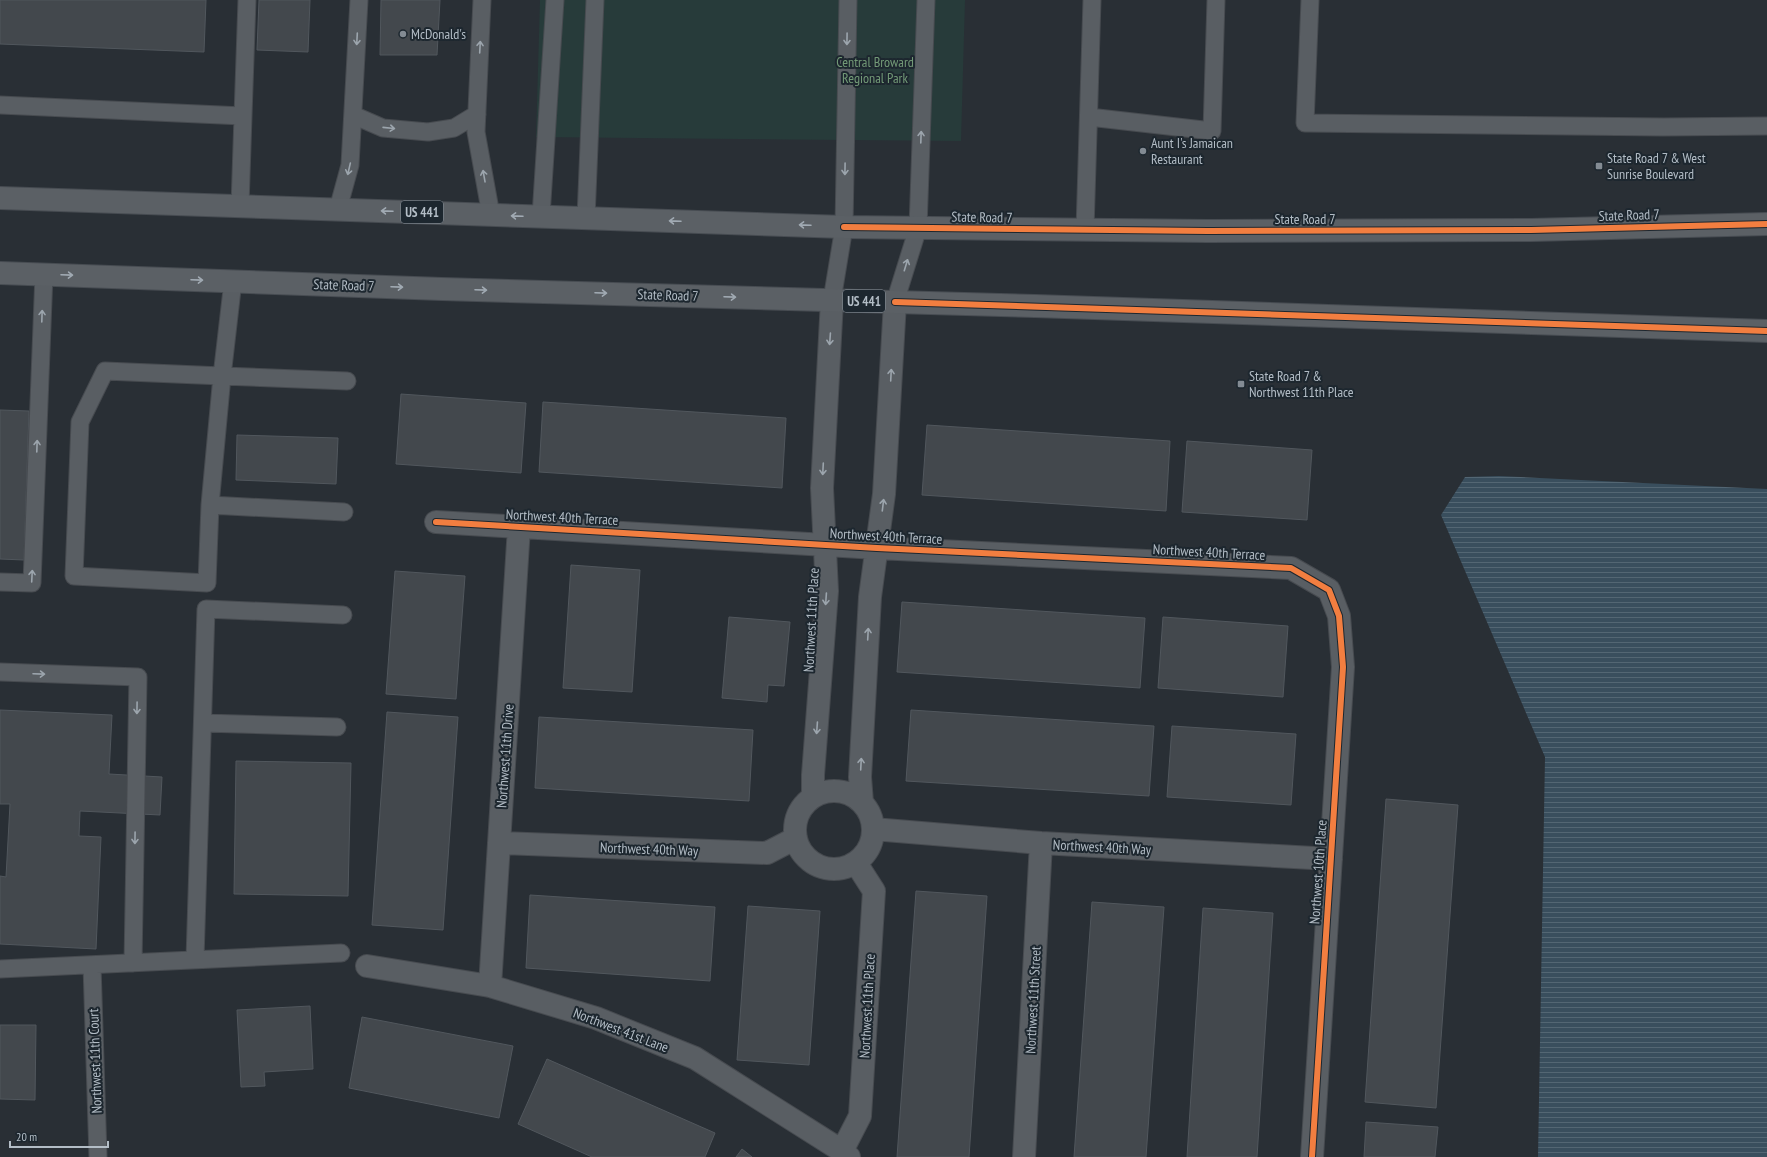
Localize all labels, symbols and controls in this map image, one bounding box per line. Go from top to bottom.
place label: McDonald's [411,25,466,43]
marker: McDonald's [398,29,408,39]
one-way arrow [353,32,360,45]
one-way arrow [844,32,851,45]
one-way arrow [476,41,484,54]
park label: Central Broward Regional Park [836,53,914,87]
one-way arrow [382,124,395,132]
one-way arrow [917,131,925,144]
place label: Aunt I's Jamaican Restaurant [1151,134,1233,168]
marker: Aunt I's Jamaican Restaurant [1138,146,1148,156]
place label: State Road 7 & West Sunrise Boulevard [1607,149,1706,183]
marker: State Road 7 & West Sunrise Boulevard [1594,161,1604,171]
one-way arrow [344,162,352,175]
one-way arrow [841,162,849,175]
one-way arrow [480,170,488,183]
road number: US 441 [401,201,443,223]
street label: State Road 7 [1598,205,1660,225]
one-way arrow [381,207,394,215]
street label: State Road 7 [951,207,1013,227]
street label: State Road 7 [1274,210,1336,228]
one-way arrow [511,212,524,219]
one-way arrow [669,217,682,225]
one-way arrow [799,222,812,229]
one-way arrow [903,259,910,272]
one-way arrow [60,271,73,279]
street label: State Road 7 [313,275,375,295]
one-way arrow [190,276,203,284]
one-way arrow [390,283,403,291]
street label: State Road 7 [637,285,699,305]
one-way arrow [474,286,487,294]
one-way arrow [594,290,607,297]
road number: US 441 [843,290,885,312]
one-way arrow [723,293,736,301]
one-way arrow [38,310,46,323]
one-way arrow [826,332,833,345]
place label: State Road 7 & Northwest 11th Place [1249,367,1354,401]
one-way arrow [887,369,894,382]
marker: State Road 7 & Northwest 11th Place [1236,379,1246,389]
one-way arrow [34,440,41,453]
one-way arrow [819,462,826,475]
one-way arrow [879,499,887,512]
street label: Northwest 40th Terrace [505,505,619,529]
street label: Northwest 40th Terrace [829,524,943,548]
street label: Northwest 40th Terrace [1152,540,1266,564]
street label: Northwest 11th Place [799,567,823,673]
one-way arrow [29,570,36,583]
one-way arrow [823,592,830,605]
one-way arrow [864,628,872,641]
one-way arrow [32,670,45,678]
one-way arrow [133,701,141,714]
street label: Northwest 11th Drive [492,703,518,809]
one-way arrow [813,721,820,734]
one-way arrow [857,758,864,771]
street label: Northwest 10th Place [1305,819,1331,925]
one-way arrow [131,831,139,844]
street label: Northwest 40th Way [1052,835,1152,859]
street label: Northwest 40th Way [600,838,699,860]
street label: Northwest 11th Street [1021,946,1045,1054]
street label: Northwest 11th Place [855,953,879,1059]
street label: Northwest 41st Lane [571,1004,671,1056]
street label: Northwest 11th Court [84,1008,106,1114]
scale bar [10,1123,108,1149]
text: 20 m [16,1129,37,1144]

